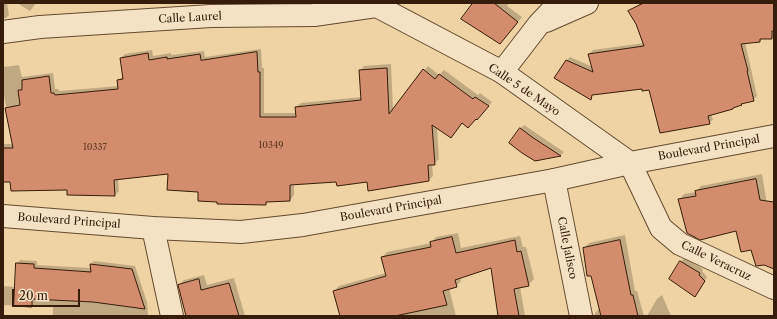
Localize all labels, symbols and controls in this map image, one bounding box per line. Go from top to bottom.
street label: Calle Laurel [158,10,222,26]
street label: Calle 5 de Mayo [486,61,562,119]
street label: Boulevard Principal [657,133,761,163]
house number: 10349 [259,140,283,150]
house number: 10337 [83,142,107,152]
street label: Boulevard Principal [339,194,443,224]
street label: Boulevard Principal [17,211,121,231]
street label: Calle Jalisco [554,216,580,280]
street label: Calle Veracruz [679,238,753,284]
scale bar [14,281,82,307]
text: 20 m [19,288,48,303]

